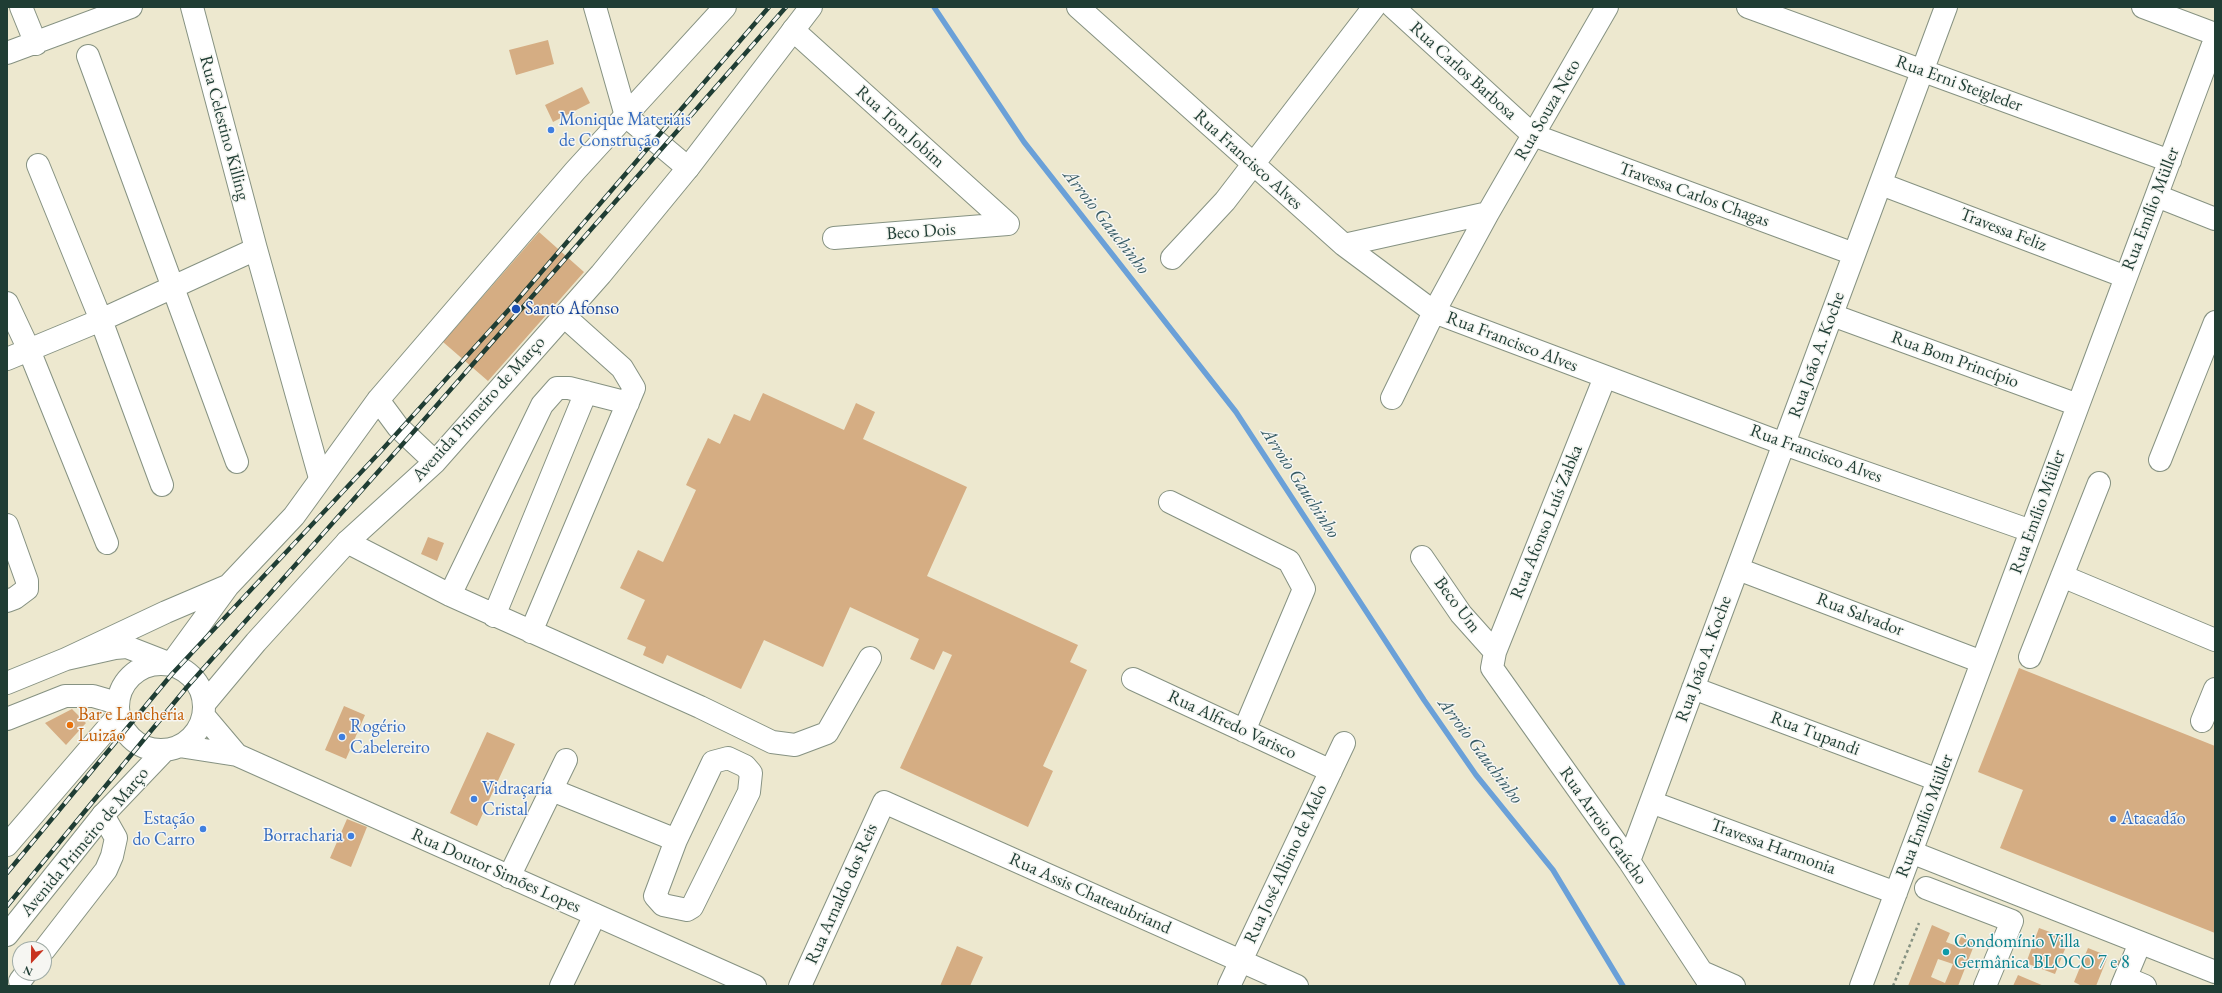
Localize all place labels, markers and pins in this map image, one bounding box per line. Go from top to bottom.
place label: Monique Materiais de Construção [559,109,691,152]
marker: Monique Materiais de Construção [546,125,556,135]
place label: Santo Afonso [525,298,619,320]
marker: Santo Afonso [510,303,522,315]
place label: Bar e Lancheria Luizão [78,704,184,746]
place label: Rogério Cabelereiro [350,716,430,758]
marker: Bar e Lancheria Luizão [65,720,75,730]
marker: Rogério Cabelereiro [337,732,347,742]
place label: Vidraçaria Cristal [482,778,552,820]
marker: Vidraçaria Cristal [469,794,479,804]
place label: Estação do Carro [132,808,195,850]
place label: Atacadão [2121,808,2186,830]
marker: Atacadão [2108,814,2118,824]
marker: Estação do Carro [198,824,208,834]
place label: Borracharia [263,825,343,847]
marker: Borracharia [346,831,356,841]
place label: Condomínio Villa Germânica BLOCO 7 e 8 [1954,931,2130,974]
marker: Condomínio Villa Germânica BLOCO 7 e 8 [1941,947,1951,957]

